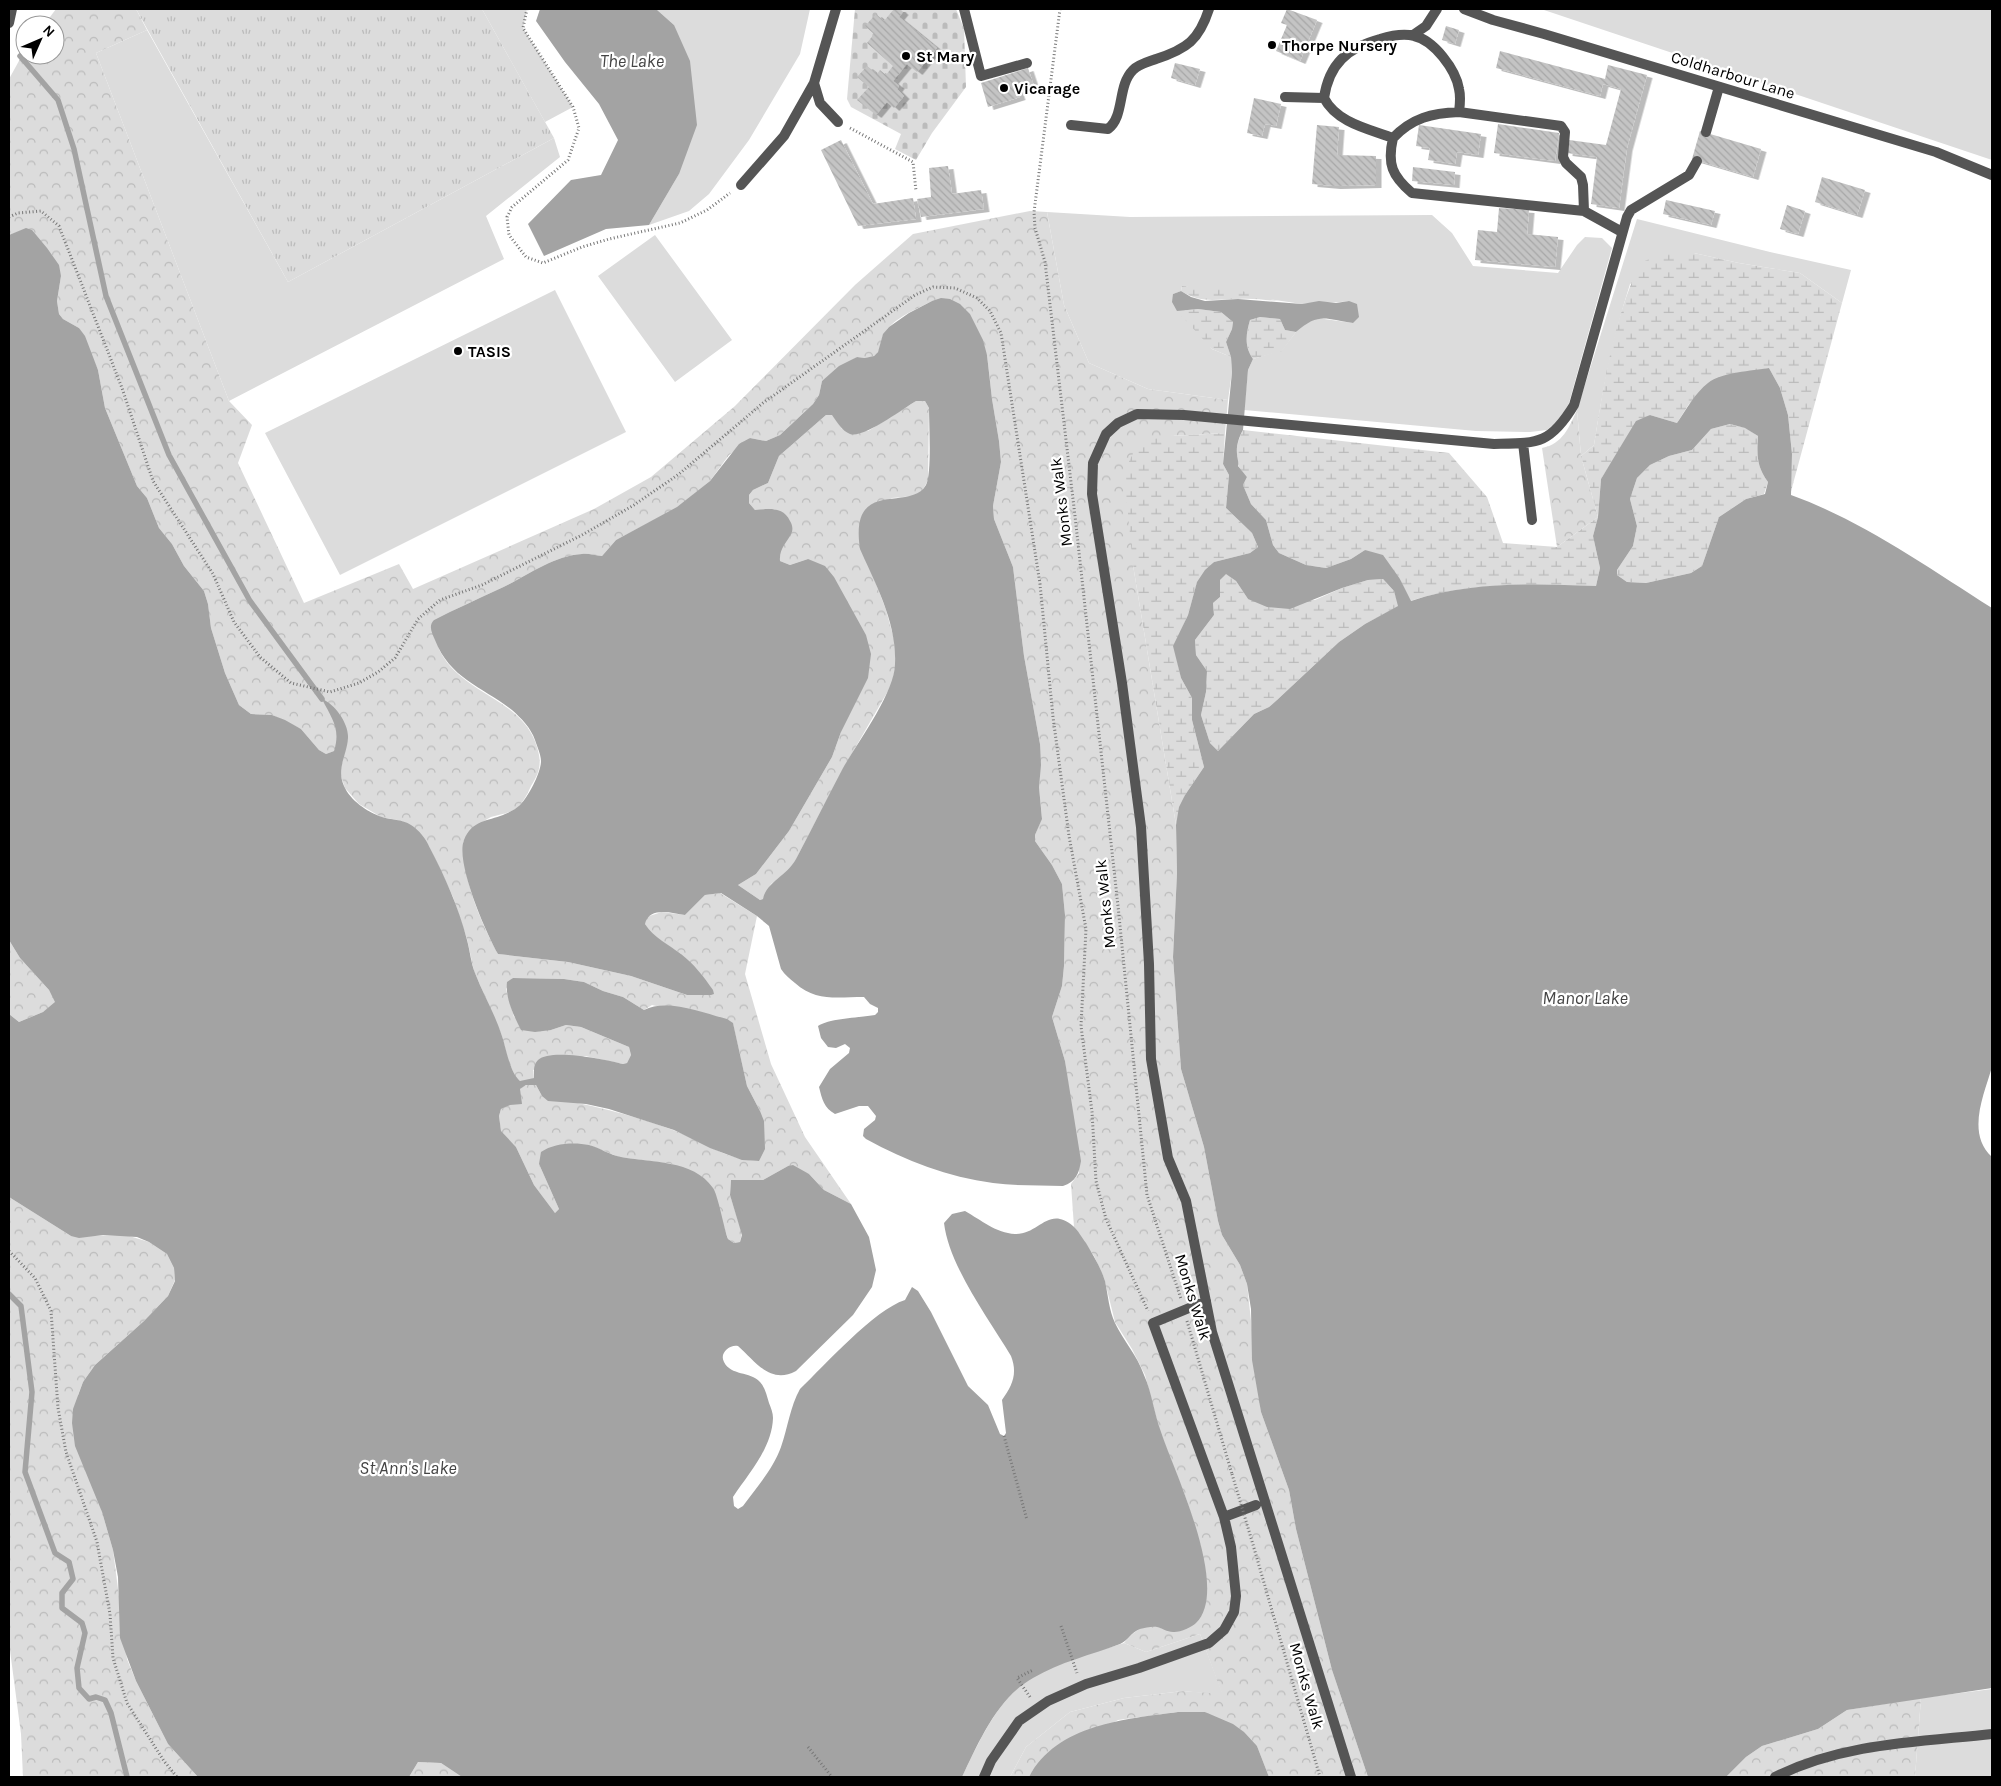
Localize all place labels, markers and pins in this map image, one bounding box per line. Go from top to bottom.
place label: Thorpe Nursery [1282,36,1397,55]
marker: Thorpe Nursery [1266,39,1278,51]
place label: St Mary [916,47,974,66]
marker: St Mary [900,50,912,62]
place label: Vicarage [1014,79,1080,98]
marker: Vicarage [998,82,1010,94]
place label: TASIS [468,342,511,361]
marker: TASIS [452,345,464,357]

